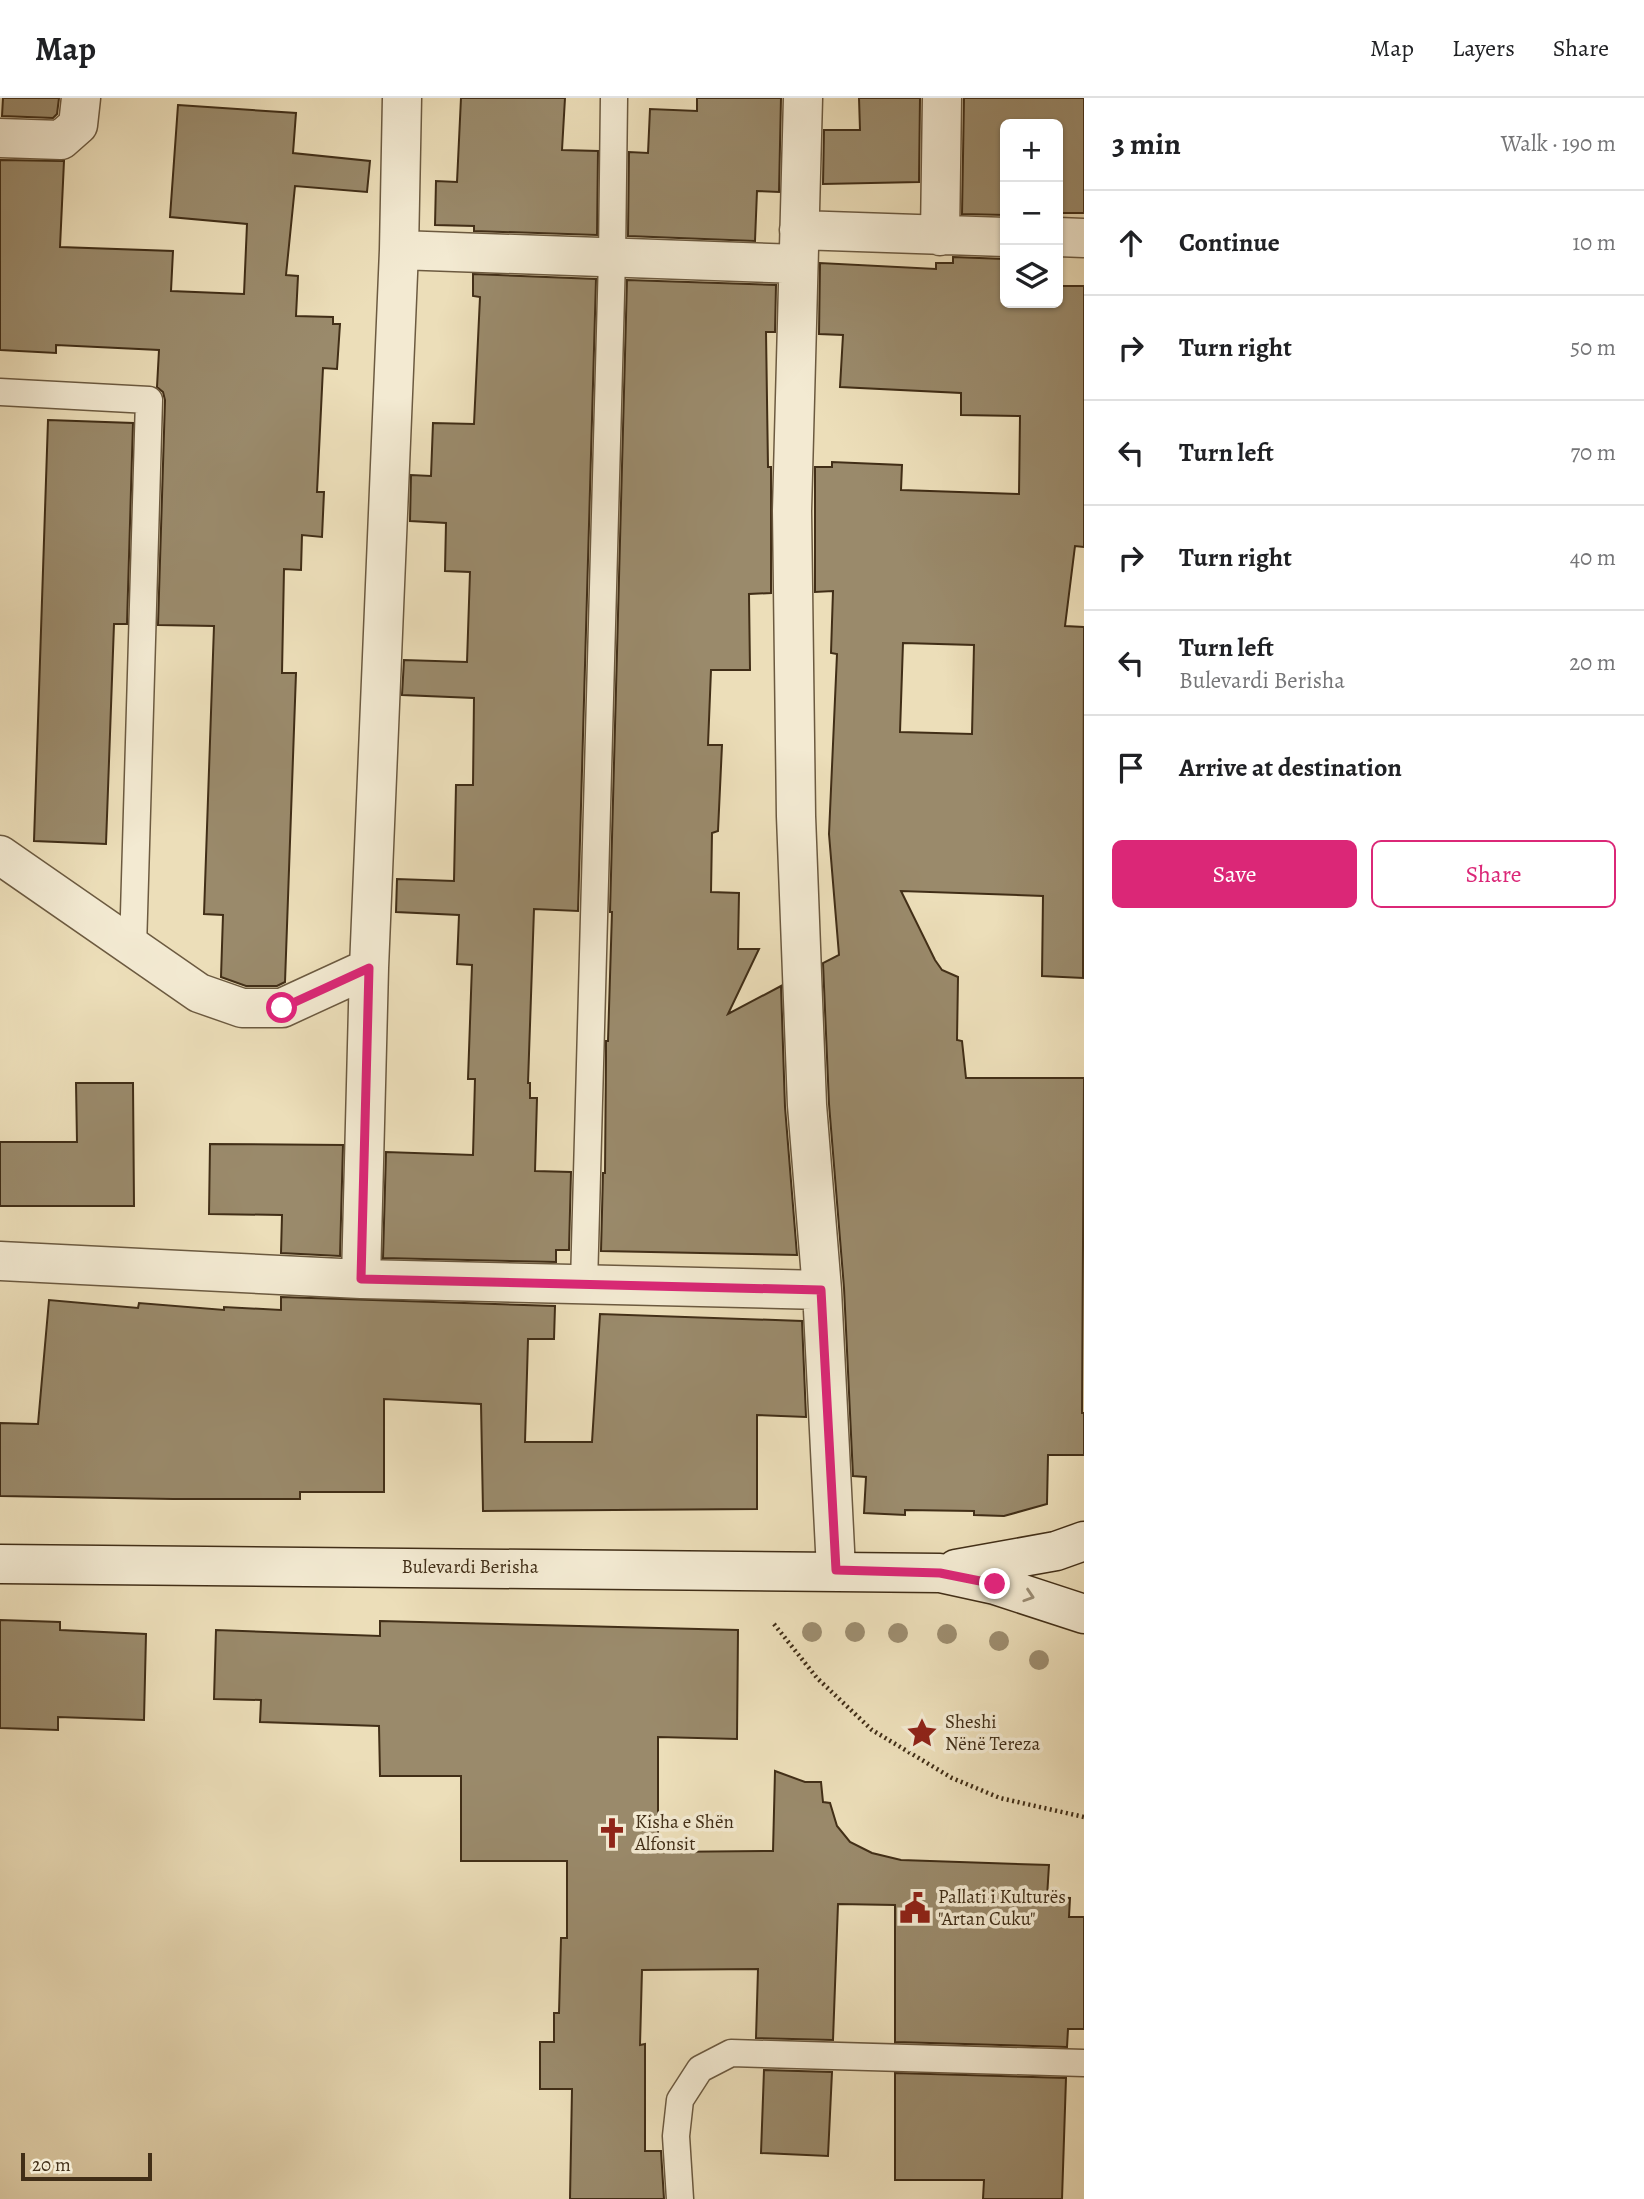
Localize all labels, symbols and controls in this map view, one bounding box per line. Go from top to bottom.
text: Map [35,26,96,71]
text: Map [1370,32,1414,64]
text: Layers [1452,32,1515,64]
text: Share [1553,32,1609,64]
map controls [1000,119,1063,308]
button: + [1000,119,1063,182]
text: 3 min [1112,124,1181,164]
text: Walk · 190 m [1501,128,1616,159]
button: − [1000,182,1063,245]
icon: ahead [1112,224,1150,262]
text: Continue [1179,225,1280,260]
text: 10 m [1572,227,1616,258]
button: layers [1000,245,1063,308]
icon: right [1112,329,1150,367]
text: Turn right [1179,330,1292,365]
text: 50 m [1570,332,1616,363]
icon: left [1112,434,1150,472]
text: Turn left [1179,435,1274,470]
text: 70 m [1570,437,1616,468]
icon: right [1112,539,1150,577]
text: Turn right [1179,540,1292,575]
text: 40 m [1570,542,1616,573]
text: Turn left [1179,630,1274,665]
icon: left [1112,644,1150,682]
text: 20 m [1569,647,1616,678]
text: Bulevardi Berisha [1179,665,1345,696]
icon: arrive [1112,749,1150,787]
text: Arrive at destination [1179,750,1402,785]
button: Save [1112,840,1357,908]
button: Share [1371,840,1616,908]
route start [266,992,297,1023]
street label: Bulevardi Berisha [401,1554,539,1580]
route end [979,1568,1010,1599]
one-way arrow [1023,1588,1035,1602]
place label: Sheshi Nënë Tereza [945,1709,1041,1757]
place icon: Sheshi Nënë Tereza [905,1716,939,1750]
place label: Kisha e Shën Alfonsit [634,1809,734,1857]
church icon: Kisha e Shën Alfonsit [595,1816,629,1850]
place label: Pallati i Kulturës "Artan Cuku" [938,1884,1066,1932]
public building icon: Pallati i Kulturës "Artan Cuku" [898,1891,932,1925]
scale bar [21,2150,152,2182]
text: 20 m [32,2152,71,2178]

